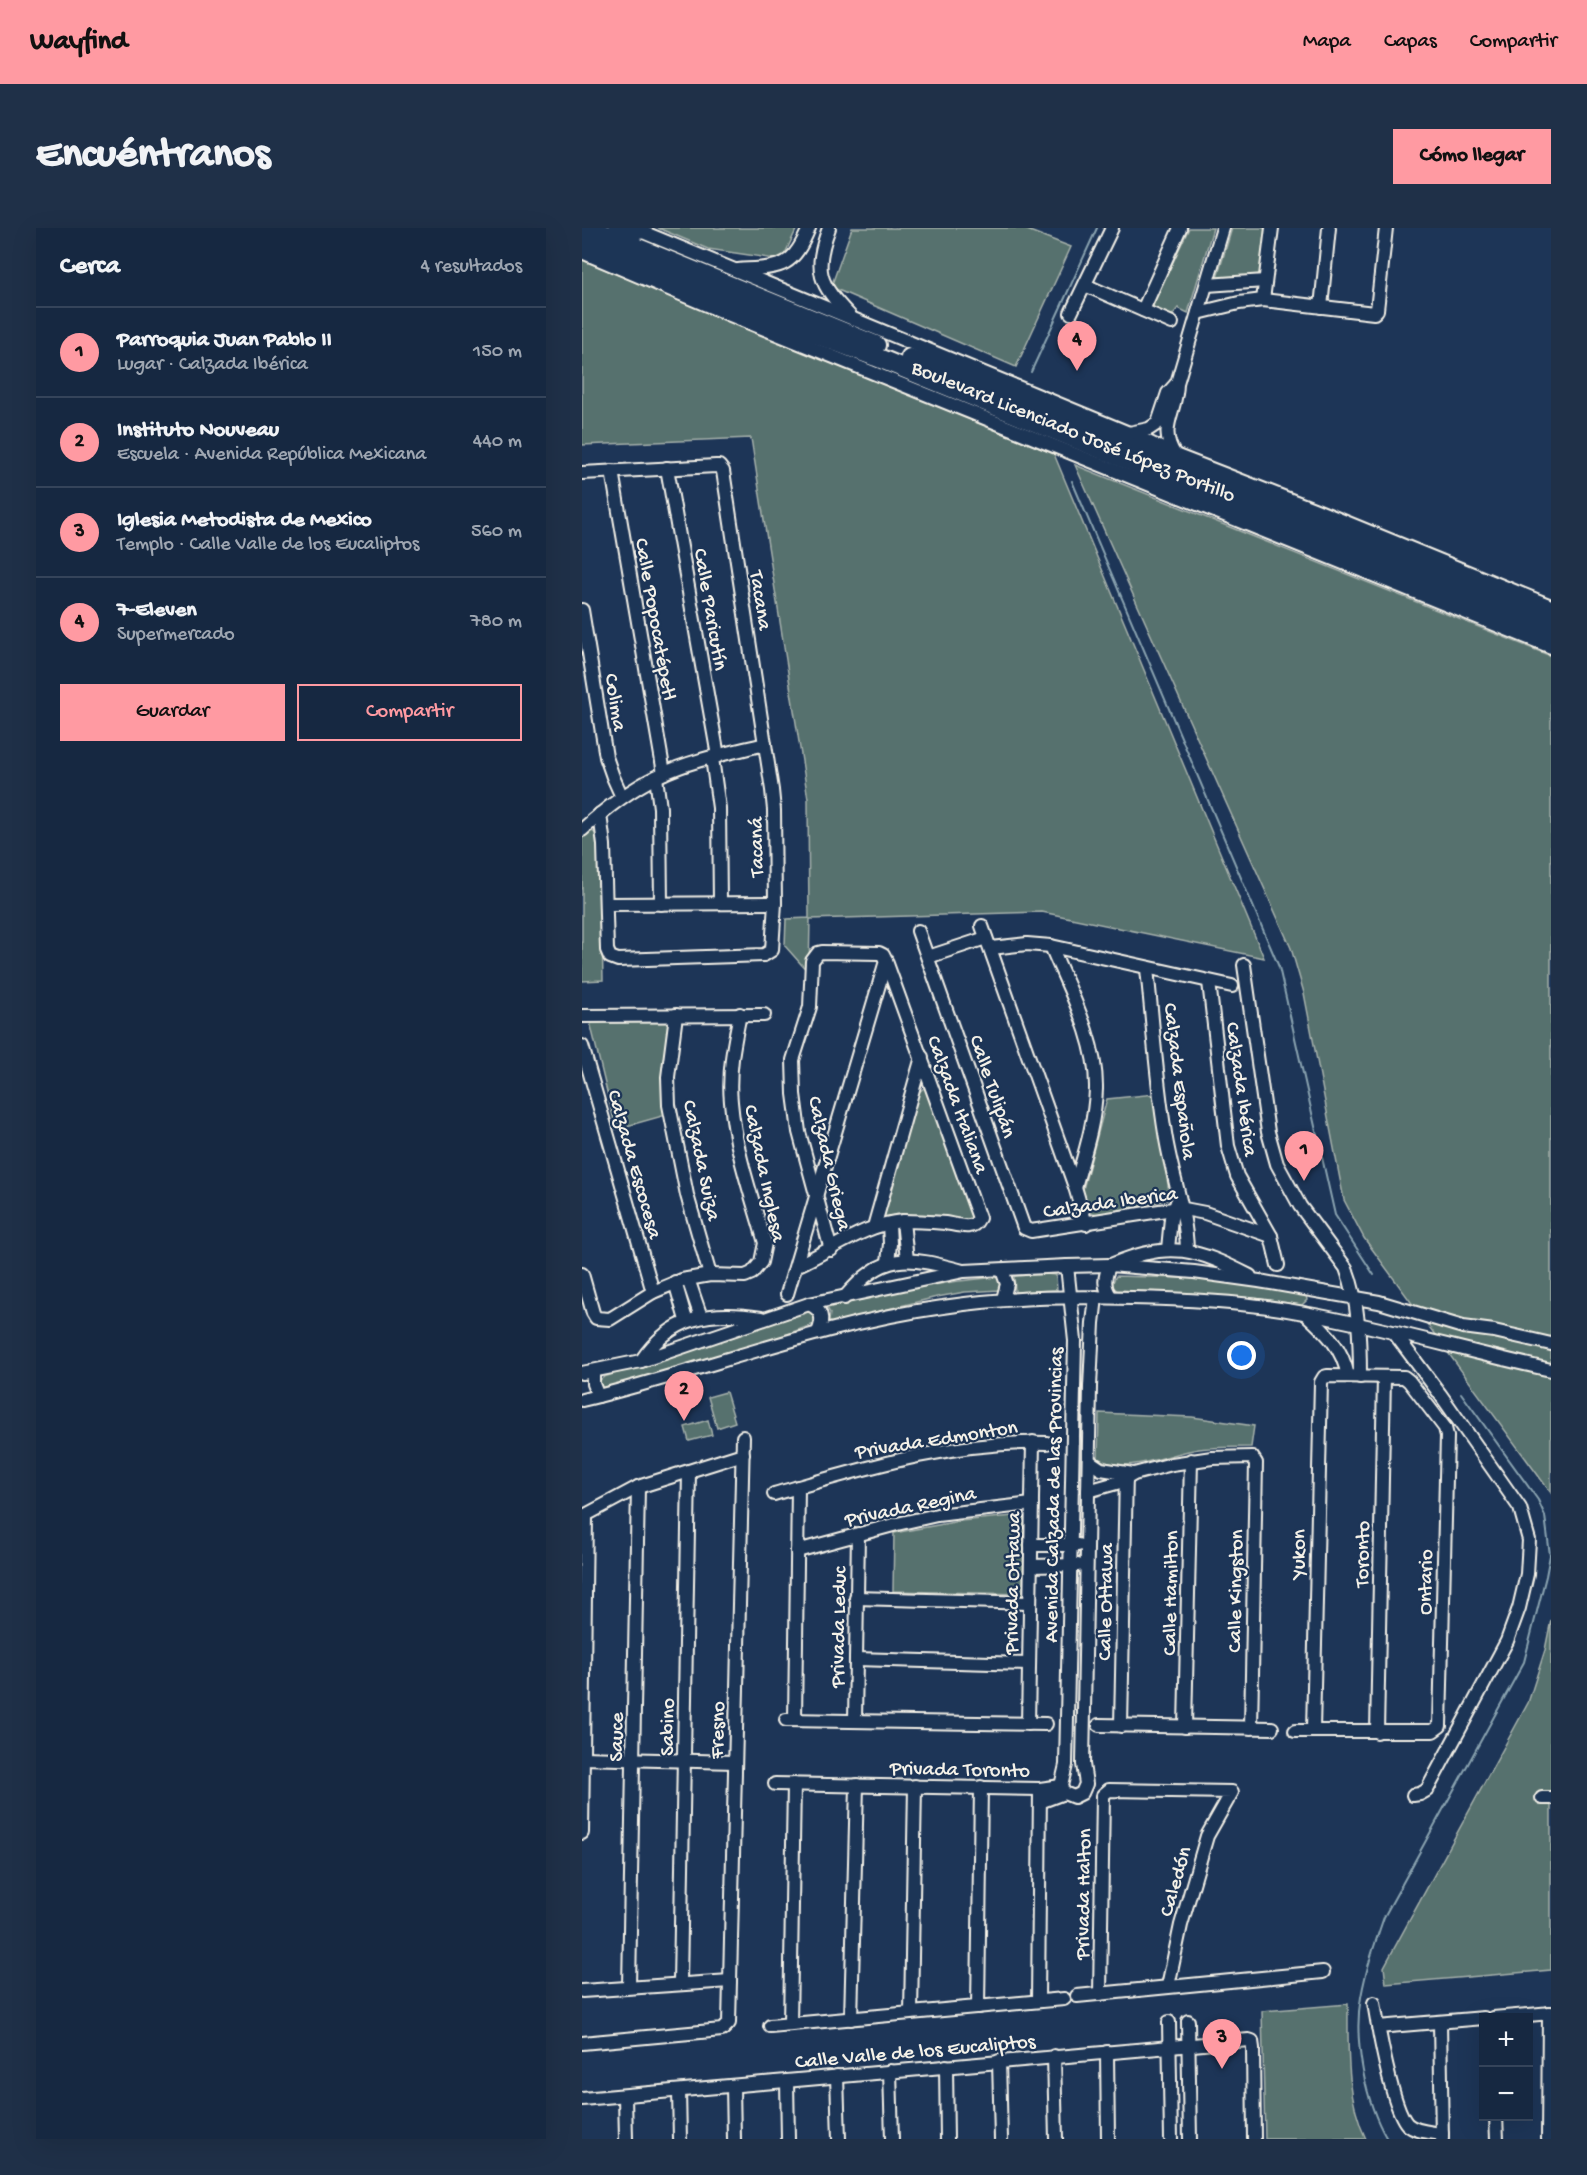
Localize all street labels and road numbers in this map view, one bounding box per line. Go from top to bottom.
street label: Boulevard Licenciado José López Portillo [906,356,1238,510]
street label: Calle Popocatépetl [627,536,680,703]
street label: Calle Paricutín [686,547,732,673]
street label: Tacana [741,568,776,634]
street label: Colima [597,672,631,734]
street label: Tacaná [745,815,772,878]
street label: Calzada Española [1156,1002,1200,1162]
street label: Calzada Ibérica [1218,1021,1262,1160]
street label: Calle Tulipán [961,1032,1020,1142]
street label: Calzada Italiana [919,1033,993,1179]
street label: Calzada Escocesa [599,1088,666,1244]
street label: Calzada Griega [800,1094,856,1235]
street label: Calzada Suiza [675,1098,725,1225]
street label: Calzada Inglesa [736,1103,790,1246]
street label: Calzada Iberica [1042,1182,1181,1226]
street label: Avenida Calzada de las Provincias [1040,1346,1071,1643]
street label: Privada Edmonton [853,1416,1020,1467]
street label: Privada Regina [842,1482,980,1535]
street label: Privada Ottawa [1001,1510,1028,1656]
street label: Toronto [1351,1520,1378,1589]
street label: Calle Kingston [1224,1529,1251,1653]
street label: Yukon [1288,1529,1313,1581]
street label: Calle Hamilton [1159,1530,1186,1656]
street label: Calle Ottawa [1094,1542,1121,1661]
street label: Ontario [1414,1549,1441,1615]
street label: Privada Leduc [827,1565,854,1689]
street label: Sabino [656,1698,683,1756]
street label: Fresno [706,1701,733,1760]
street label: Sauce [606,1711,631,1762]
street label: Privada Toronto [889,1758,1030,1785]
street label: Privada Halton [1072,1828,1099,1961]
street label: Caledón [1155,1844,1199,1920]
street label: Calle Valle de los Eucaliptos [794,2030,1038,2076]

